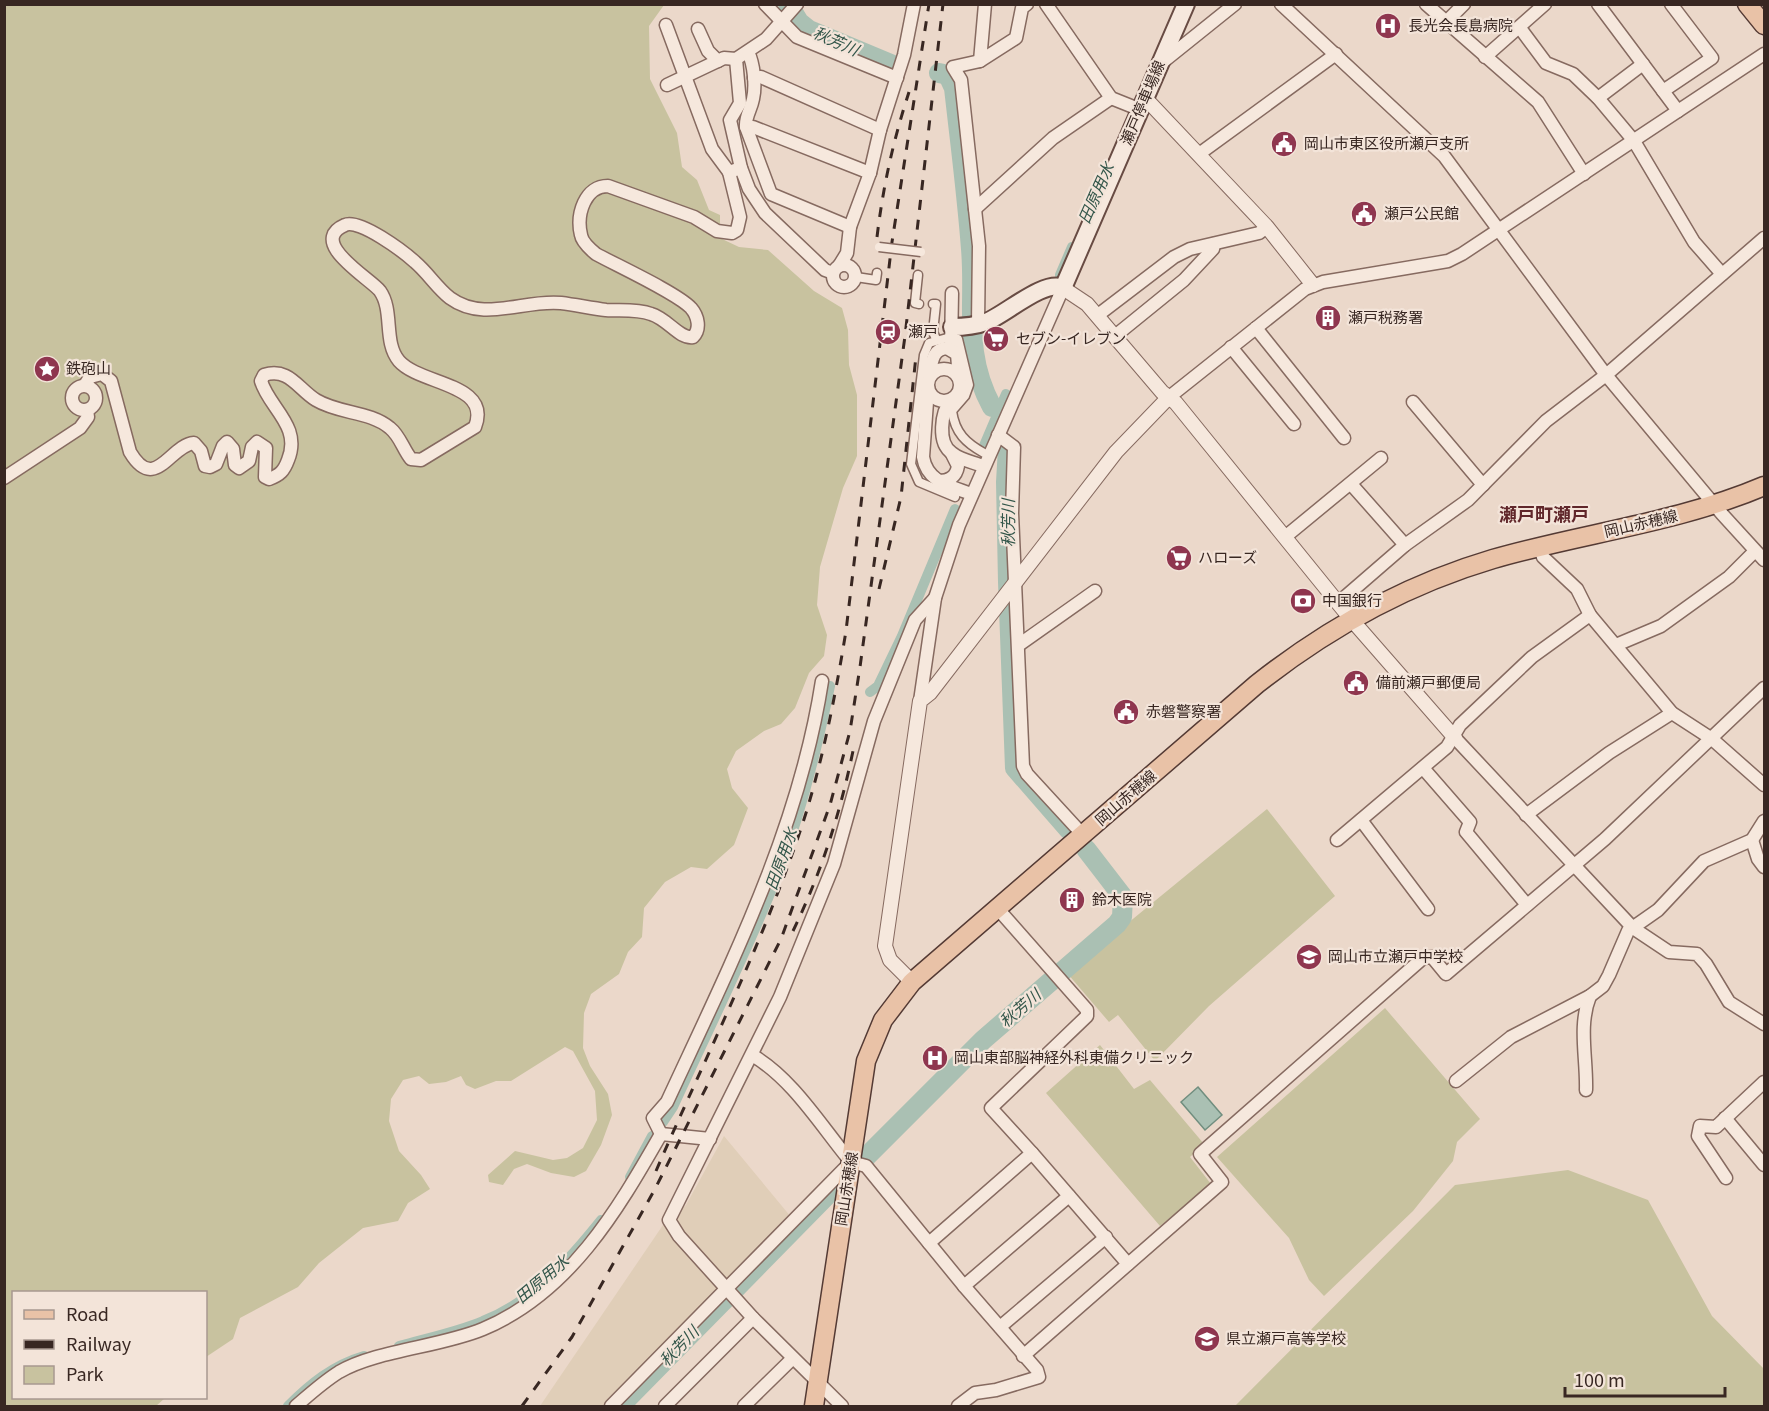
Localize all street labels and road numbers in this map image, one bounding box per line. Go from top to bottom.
street label: 瀬戸停車場線 [1114,57,1169,148]
street label: 岡山赤穂線 [1602,504,1680,541]
street label: 岡山赤穂線 [1090,764,1160,829]
street label: 岡山赤穂線 [829,1150,862,1227]

